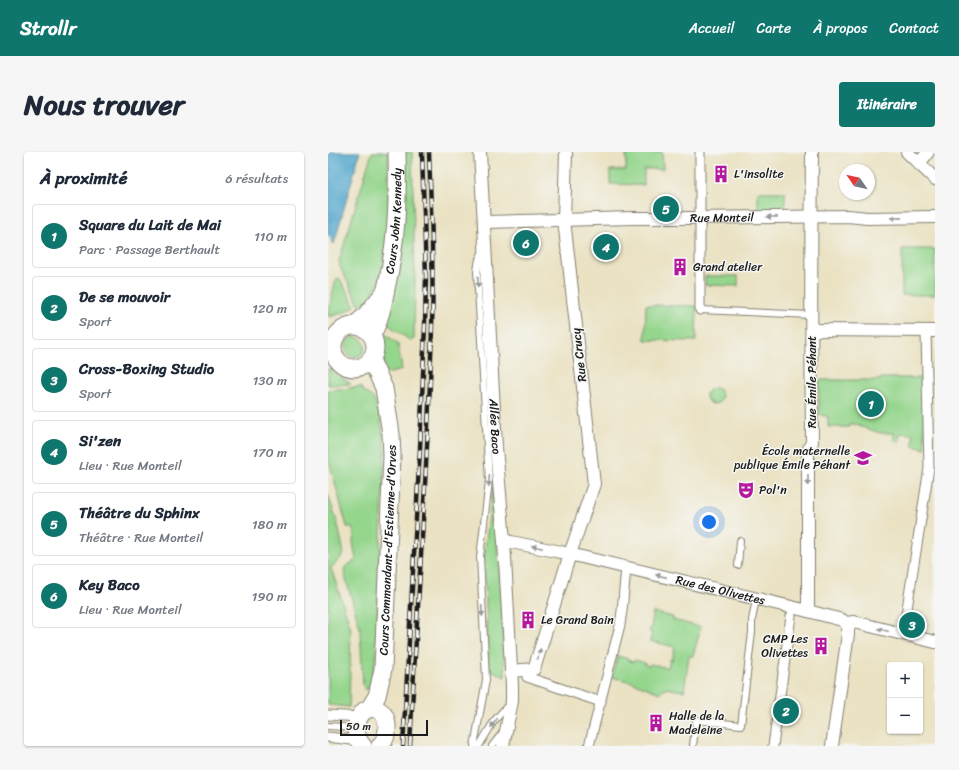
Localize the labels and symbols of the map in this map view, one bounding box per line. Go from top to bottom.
place label: L'insolite [734,163,784,185]
building icon: L'insolite [711,164,731,184]
north arrow [839,164,875,200]
street label: Cours John Kennedy [378,167,408,276]
pin: 5 [653,194,679,224]
street label: Rue Monteil [690,206,755,229]
one-way arrow [765,214,778,220]
one-way arrow [889,215,902,221]
pin: 6 [513,228,539,258]
pin: 4 [593,232,619,262]
place label: Grand atelier [693,256,763,278]
building icon: Grand atelier [670,257,690,277]
one-way arrow [474,276,481,288]
street label: Rue Crucy [565,326,593,383]
street label: Rue Émile Péhant [801,336,823,428]
pin: 1 [858,389,884,419]
street label: Allée Baco [482,397,508,455]
place label: École maternelle publique Émile Péhant [733,440,851,476]
street label: Cours Commandant-d'Estienne-d'Orves [373,444,403,656]
school or university icon: École maternelle publique Émile Péhant [853,448,873,468]
one-way arrow [805,474,811,487]
one-way arrow [485,475,492,487]
place label: Pol'n [759,479,787,501]
theatre icon: Pol'n [736,480,756,500]
your location [699,512,719,532]
one-way arrow [531,544,543,550]
street label: Rue des Olivettes [673,569,768,612]
one-way arrow [655,573,667,579]
one-way arrow [479,605,486,617]
place label: Le Grand Bain [541,609,614,631]
building icon: Le Grand Bain [518,610,538,630]
pin: 3 [899,610,925,640]
one-way arrow [877,626,890,632]
place label: CMP Les Olivettes [761,628,808,664]
building icon: CMP Les Olivettes [811,636,831,656]
one-way arrow [536,648,542,660]
pin: 2 [773,696,799,726]
place label: Halle de la Madeleine [669,705,724,741]
building icon: Halle de la Madeleine [646,713,666,733]
one-way arrow [490,717,498,728]
scale bar [340,718,428,737]

